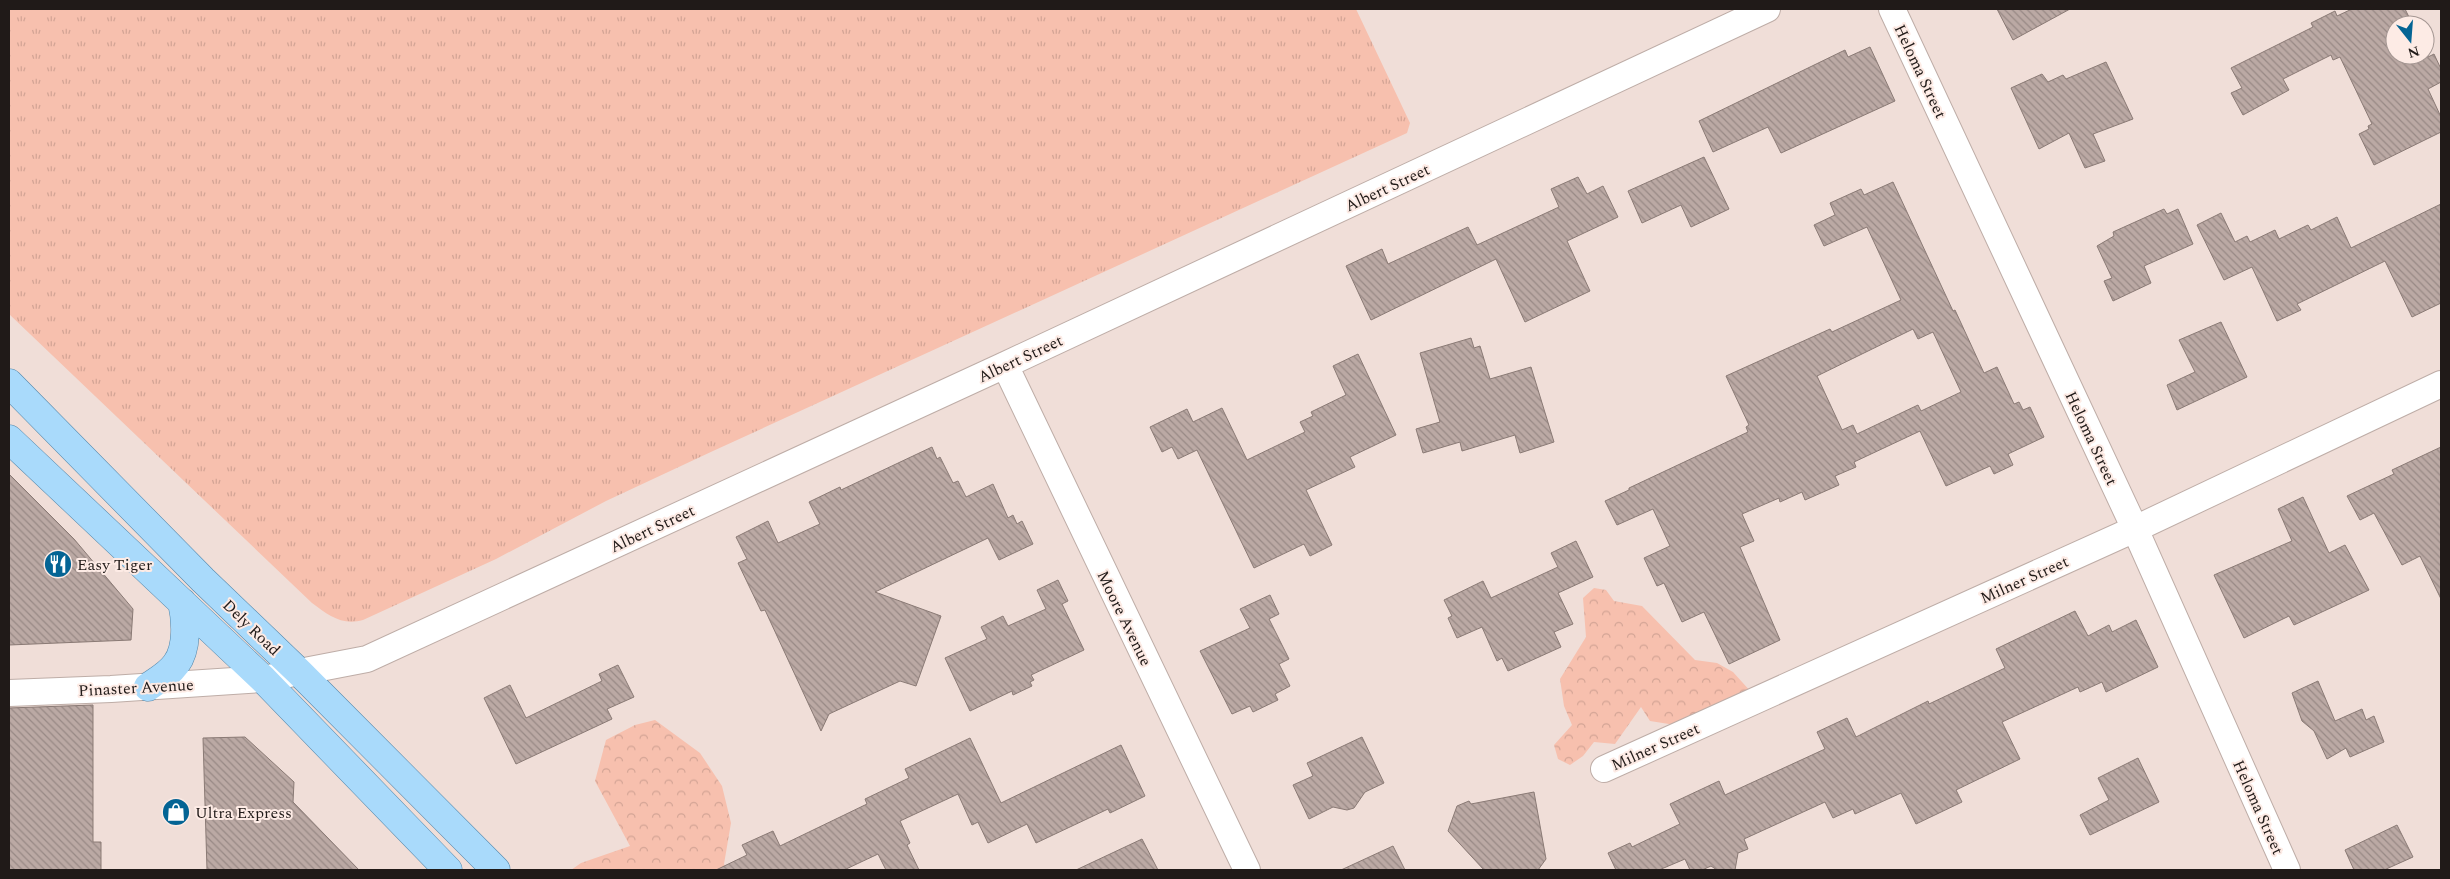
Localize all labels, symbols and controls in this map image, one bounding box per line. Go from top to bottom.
north arrow [2385,15,2435,65]
street label: Heloma Street [1888,20,1953,123]
text: N [2405,40,2422,64]
street label: Albert Street [1341,158,1434,218]
street label: Albert Street [974,329,1067,389]
street label: Heloma Street [2059,387,2124,490]
street label: Albert Street [606,499,699,559]
restaurant icon: Easy Tiger [43,549,73,579]
street label: Milner Street [1976,550,2073,610]
place label: Easy Tiger [77,553,152,577]
street label: Moore Avenue [1091,567,1158,670]
street label: Dely Road [217,594,286,662]
street label: Pinaster Avenue [78,673,194,703]
street label: Milner Street [1607,717,1704,777]
street label: Heloma Street [2226,756,2290,859]
shop icon: Ultra Express [161,797,191,827]
place label: Ultra Express [195,801,292,825]

